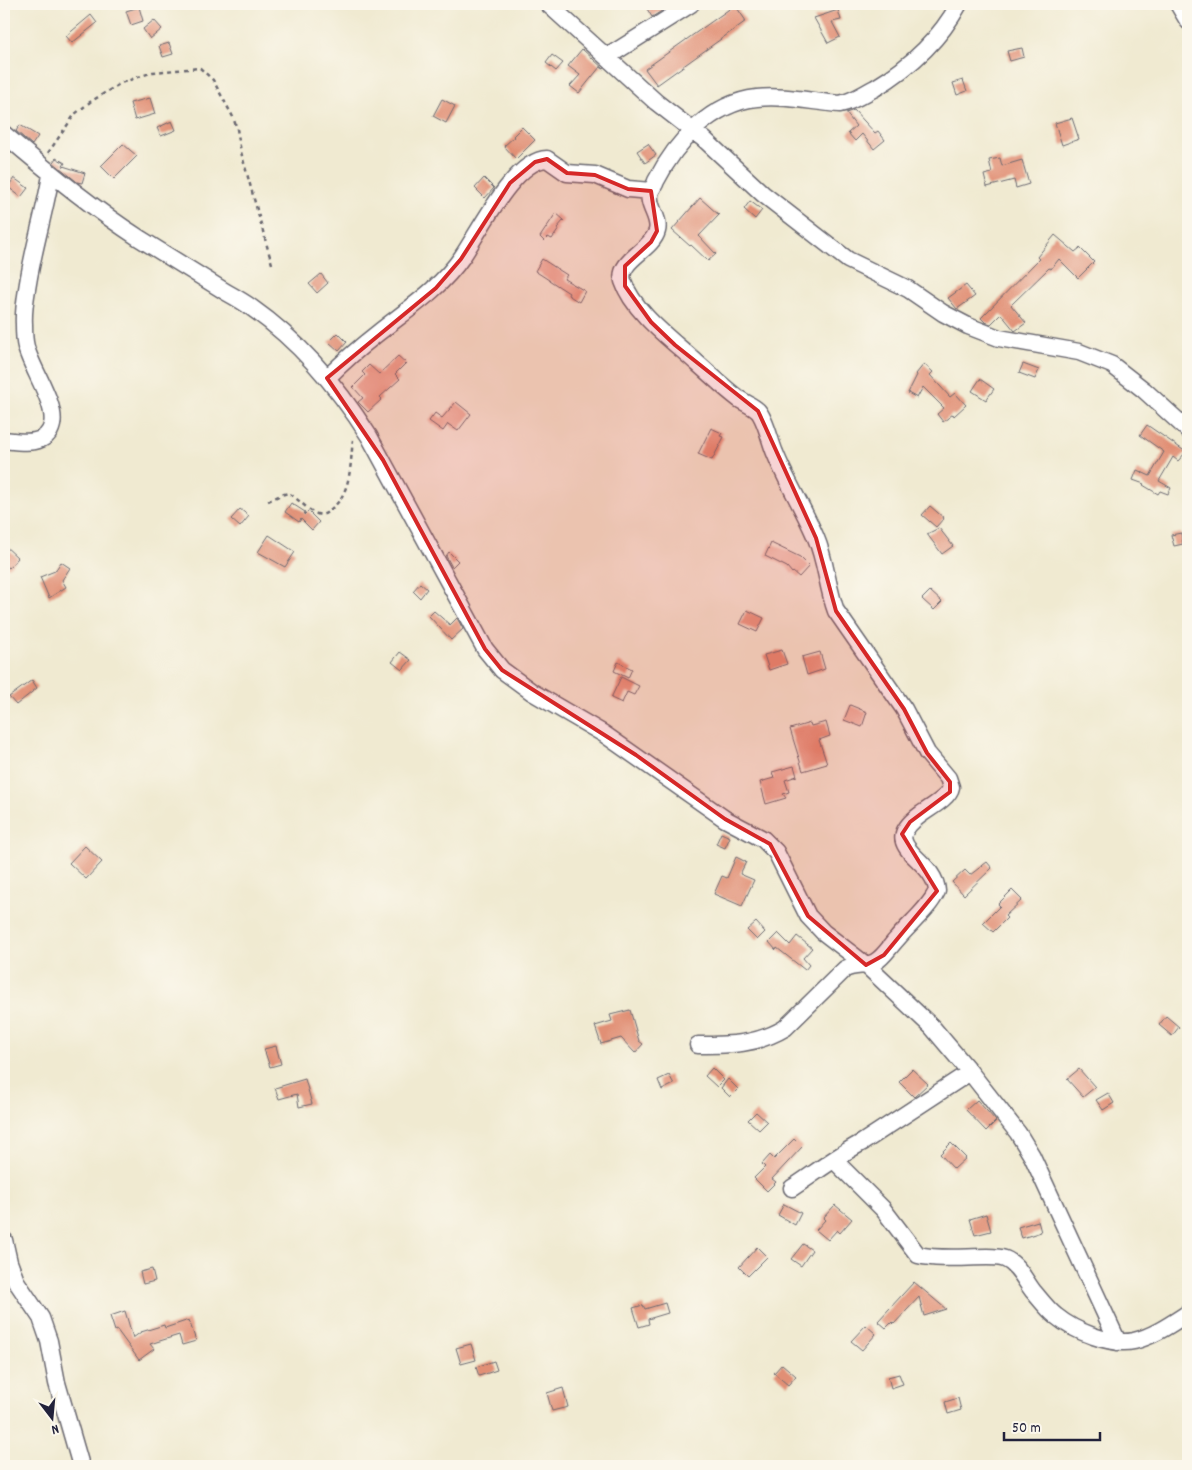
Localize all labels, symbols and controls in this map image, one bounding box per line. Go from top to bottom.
north arrow [28,1392,78,1442]
scale bar [1004,1410,1101,1442]
text: N [49,1418,61,1439]
text: 50 m [1012,1418,1041,1440]

